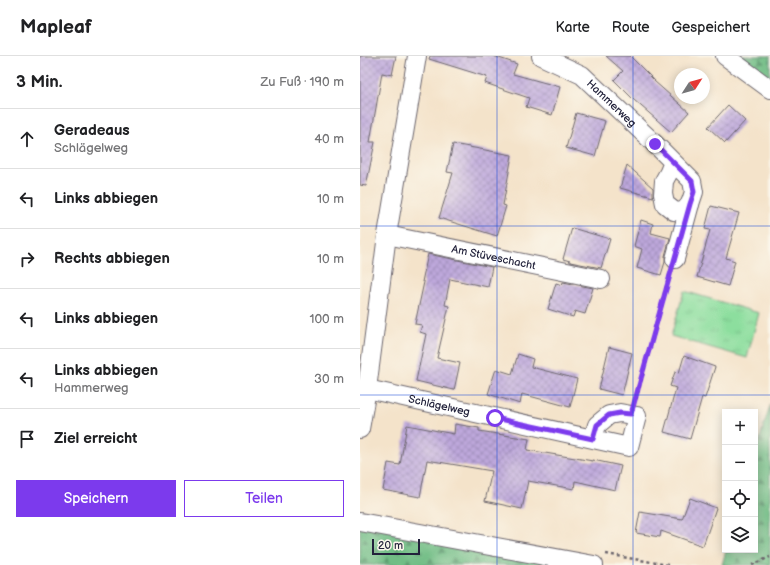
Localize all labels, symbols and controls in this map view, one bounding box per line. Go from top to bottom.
text: Mapleaf [20,16,92,39]
text: Karte [556,19,590,36]
text: Route [612,19,650,36]
text: Gespeichert [672,19,750,36]
north arrow [674,68,710,104]
text: 3 Min. [16,72,63,92]
text: Zu Fuß · 190 m [261,74,344,90]
street label: Hammerweg [584,77,639,129]
text: Geradeaus [54,121,130,140]
icon: ahead [16,128,38,150]
text: 40 m [314,131,344,147]
route end [646,135,664,153]
text: Schlägelweg [54,140,128,156]
icon: left [16,188,38,210]
text: Links abbiegen [54,189,158,208]
text: 10 m [317,191,344,207]
street label: Am Stüveschacht [451,242,538,272]
icon: right [16,248,38,270]
text: Rechts abbiegen [54,249,170,268]
text: 10 m [317,251,344,267]
icon: left [16,308,38,330]
text: Links abbiegen [54,309,158,328]
text: 100 m [309,311,344,327]
text: Links abbiegen [54,361,158,380]
icon: left [16,368,38,390]
text: 30 m [314,371,344,387]
text: Hammerweg [54,380,129,396]
street label: Schlägelweg [407,392,471,418]
route start [486,409,504,427]
map controls [722,409,758,553]
button: + [722,409,758,445]
icon: arrive [16,428,38,450]
text: Ziel erreicht [54,429,137,448]
button: − [722,445,758,481]
button: Speichern [16,480,176,517]
button: Teilen [184,480,344,517]
button: locate [722,481,758,517]
button: layers [722,517,758,553]
scale bar [372,537,420,556]
text: 20 m [378,539,403,552]

